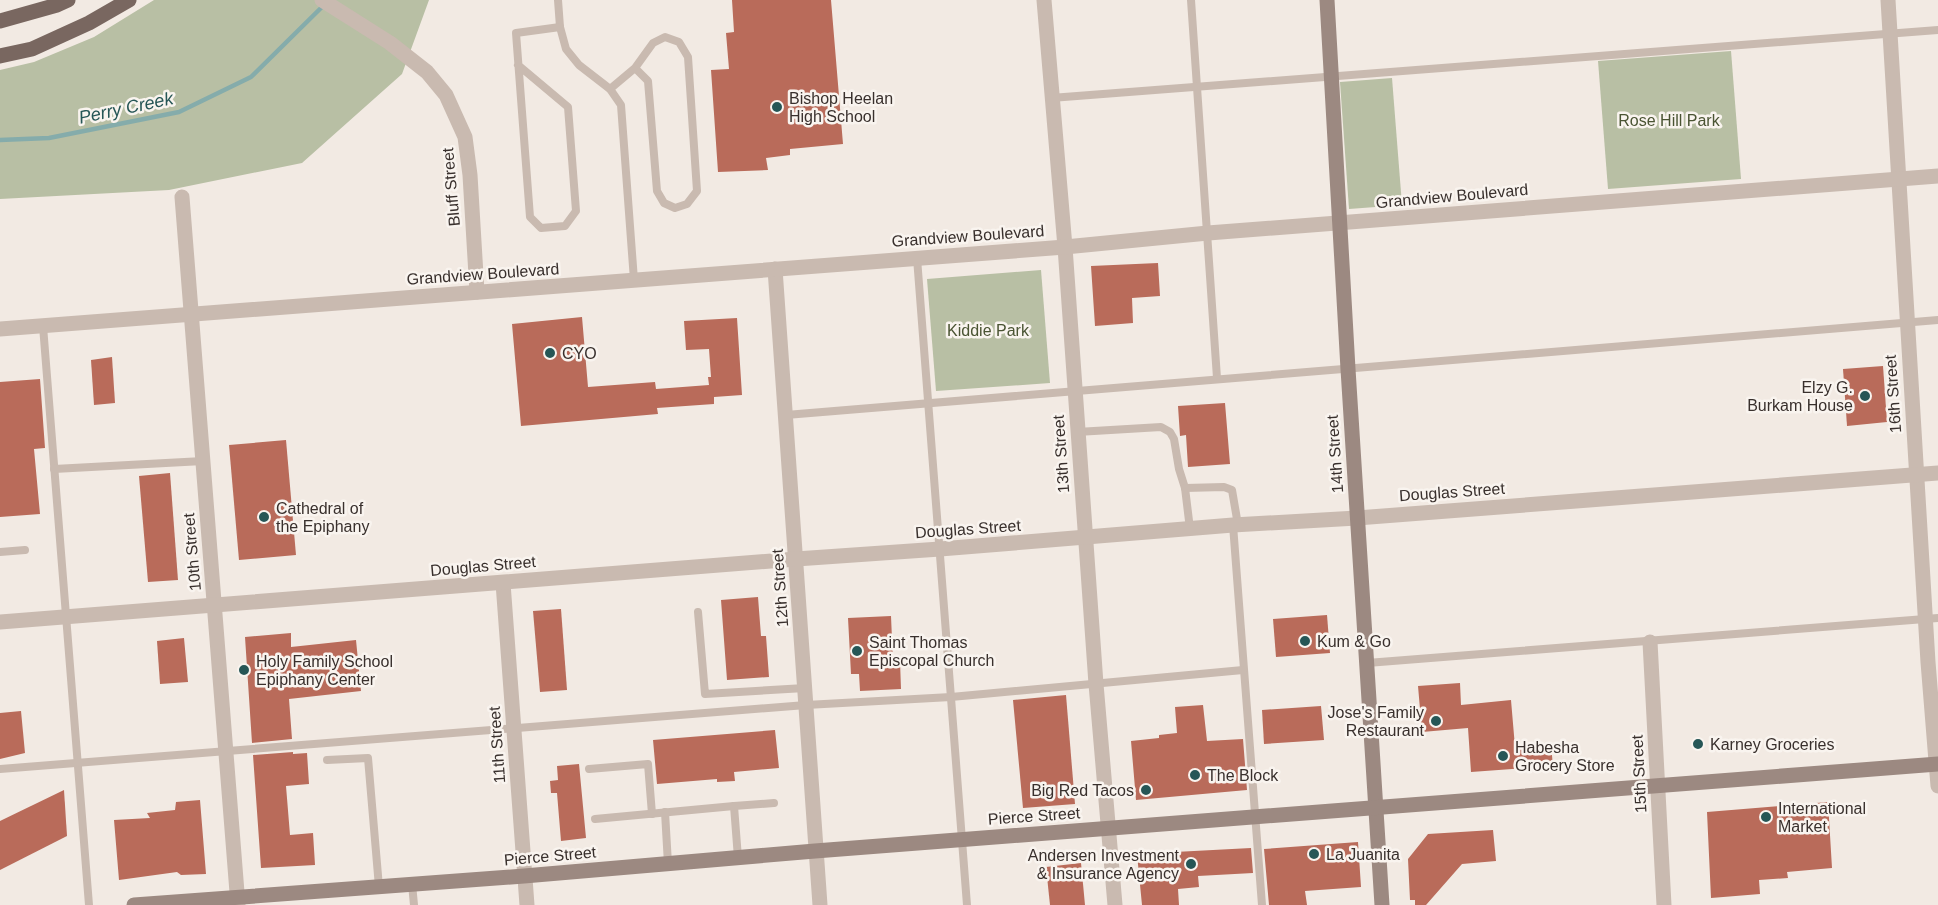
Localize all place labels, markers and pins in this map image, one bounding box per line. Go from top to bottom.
place label: Bishop Heelan High School [789,90,893,125]
marker: Bishop Heelan High School [770,100,784,114]
place label: CYO [562,345,597,362]
marker: CYO [543,346,557,360]
place label: Elzy G. Burkam House [1747,379,1853,414]
marker: Elzy G. Burkam House [1858,389,1872,403]
place label: Cathedral of the Epiphany [276,500,369,535]
marker: Cathedral of the Epiphany [257,510,271,524]
place label: Kum & Go [1317,633,1391,650]
place label: Saint Thomas Episcopal Church [869,634,994,669]
marker: Kum & Go [1298,634,1312,648]
marker: Saint Thomas Episcopal Church [850,644,864,658]
place label: Holy Family School Epiphany Center [256,653,393,688]
marker: Holy Family School Epiphany Center [237,663,251,677]
place label: Jose's Family Restaurant [1328,704,1425,739]
marker: Jose's Family Restaurant [1429,714,1443,728]
place label: Karney Groceries [1710,736,1835,753]
marker: Karney Groceries [1691,737,1705,751]
place label: Habesha Grocery Store [1515,739,1615,774]
marker: Habesha Grocery Store [1496,749,1510,763]
place label: The Block [1207,767,1279,784]
marker: The Block [1188,768,1202,782]
place label: Big Red Tacos [1031,782,1134,799]
marker: Big Red Tacos [1139,783,1153,797]
place label: International Market [1778,800,1866,835]
marker: International Market [1759,810,1773,824]
place label: La Juanita [1326,846,1400,863]
place label: Andersen Investment & Insurance Agency [1028,847,1180,882]
marker: La Juanita [1307,847,1321,861]
marker: Andersen Investment & Insurance Agency [1184,857,1198,871]

